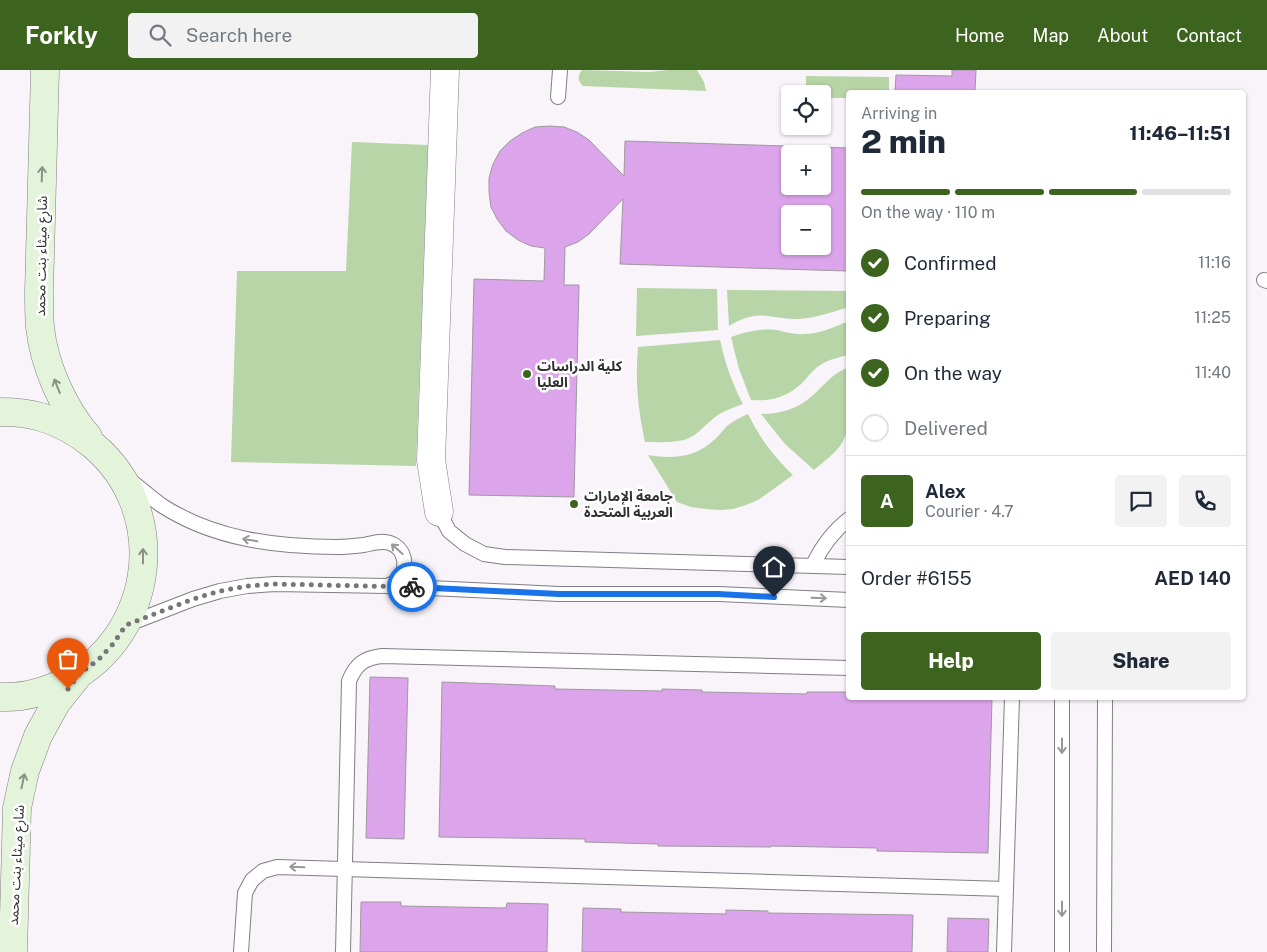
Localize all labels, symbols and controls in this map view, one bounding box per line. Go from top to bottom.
search box [128,13,478,58]
text: Forkly [25,21,98,49]
icon: search [146,21,174,49]
text: Search here [186,24,292,46]
text: Home [955,25,1005,46]
text: Map [1033,25,1069,46]
text: About [1097,25,1148,46]
text: Contact [1176,25,1242,46]
map controls [781,85,831,255]
button: locate [781,85,831,135]
text: Arriving in [861,104,937,123]
text: 11:46–11:51 [1129,122,1231,144]
text: 2 min [861,123,946,160]
button: + [781,145,831,195]
one-way arrow [37,166,47,182]
street label: شارع ميثاء بنت محمد [32,195,53,317]
text: On the way · 110 m [861,203,995,222]
button: − [781,205,831,255]
icon: check [861,249,889,277]
text: Confirmed [904,252,997,274]
text: 11:16 [1198,253,1231,272]
icon: check [861,304,889,332]
text: Preparing [904,307,991,329]
text: 11:25 [1194,308,1231,327]
place label: كلية الدراسات العليا [537,358,623,390]
icon: check [861,359,889,387]
text: On the way [904,362,1002,384]
text: 11:40 [1195,363,1231,382]
marker: كلية الدراسات العليا [521,368,533,380]
one-way arrow [52,379,61,395]
text: Delivered [904,417,988,439]
button: chat [1115,475,1167,527]
button: phone [1179,475,1231,527]
text: Alex [925,480,966,502]
place label: جامعة الإمارات العربية المتحدة [584,488,673,521]
text: A [880,490,894,512]
marker: جامعة الإمارات العربية المتحدة [568,498,580,510]
text: Courier · 4.7 [925,502,1014,521]
one-way arrow [243,534,259,544]
one-way arrow [390,543,403,554]
pin [753,546,795,597]
one-way arrow [138,548,148,564]
icon: home [760,553,788,581]
courier [387,562,437,612]
text: Order #6155 [861,567,972,589]
text: AED 140 [1154,567,1231,589]
icon: bike [398,573,426,601]
one-way arrow [811,594,827,603]
button: Help [861,632,1041,690]
button: Share [1051,632,1231,690]
pin [47,638,89,689]
icon: bag [54,645,82,673]
one-way arrow [1057,738,1067,754]
one-way arrow [19,774,28,790]
street label: شارع ميثاء بنت محمد [5,804,30,926]
one-way arrow [289,862,305,872]
one-way arrow [1057,900,1067,916]

